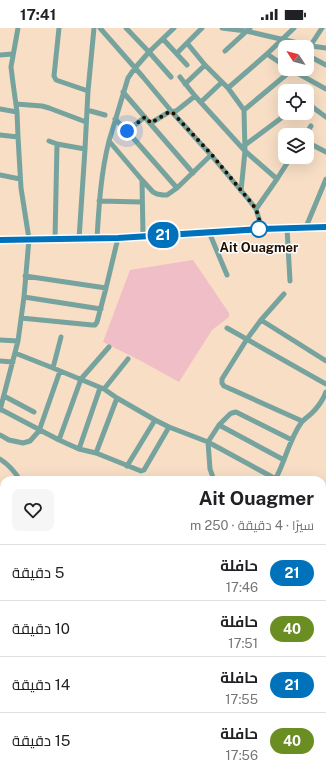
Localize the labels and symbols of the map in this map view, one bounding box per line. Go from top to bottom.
north arrow [278,40,314,76]
your location [117,121,137,141]
marker: Ait Ouagmer [250,220,268,238]
line badge: 21 [145,222,181,248]
place label: Ait Ouagmer [220,240,299,255]

